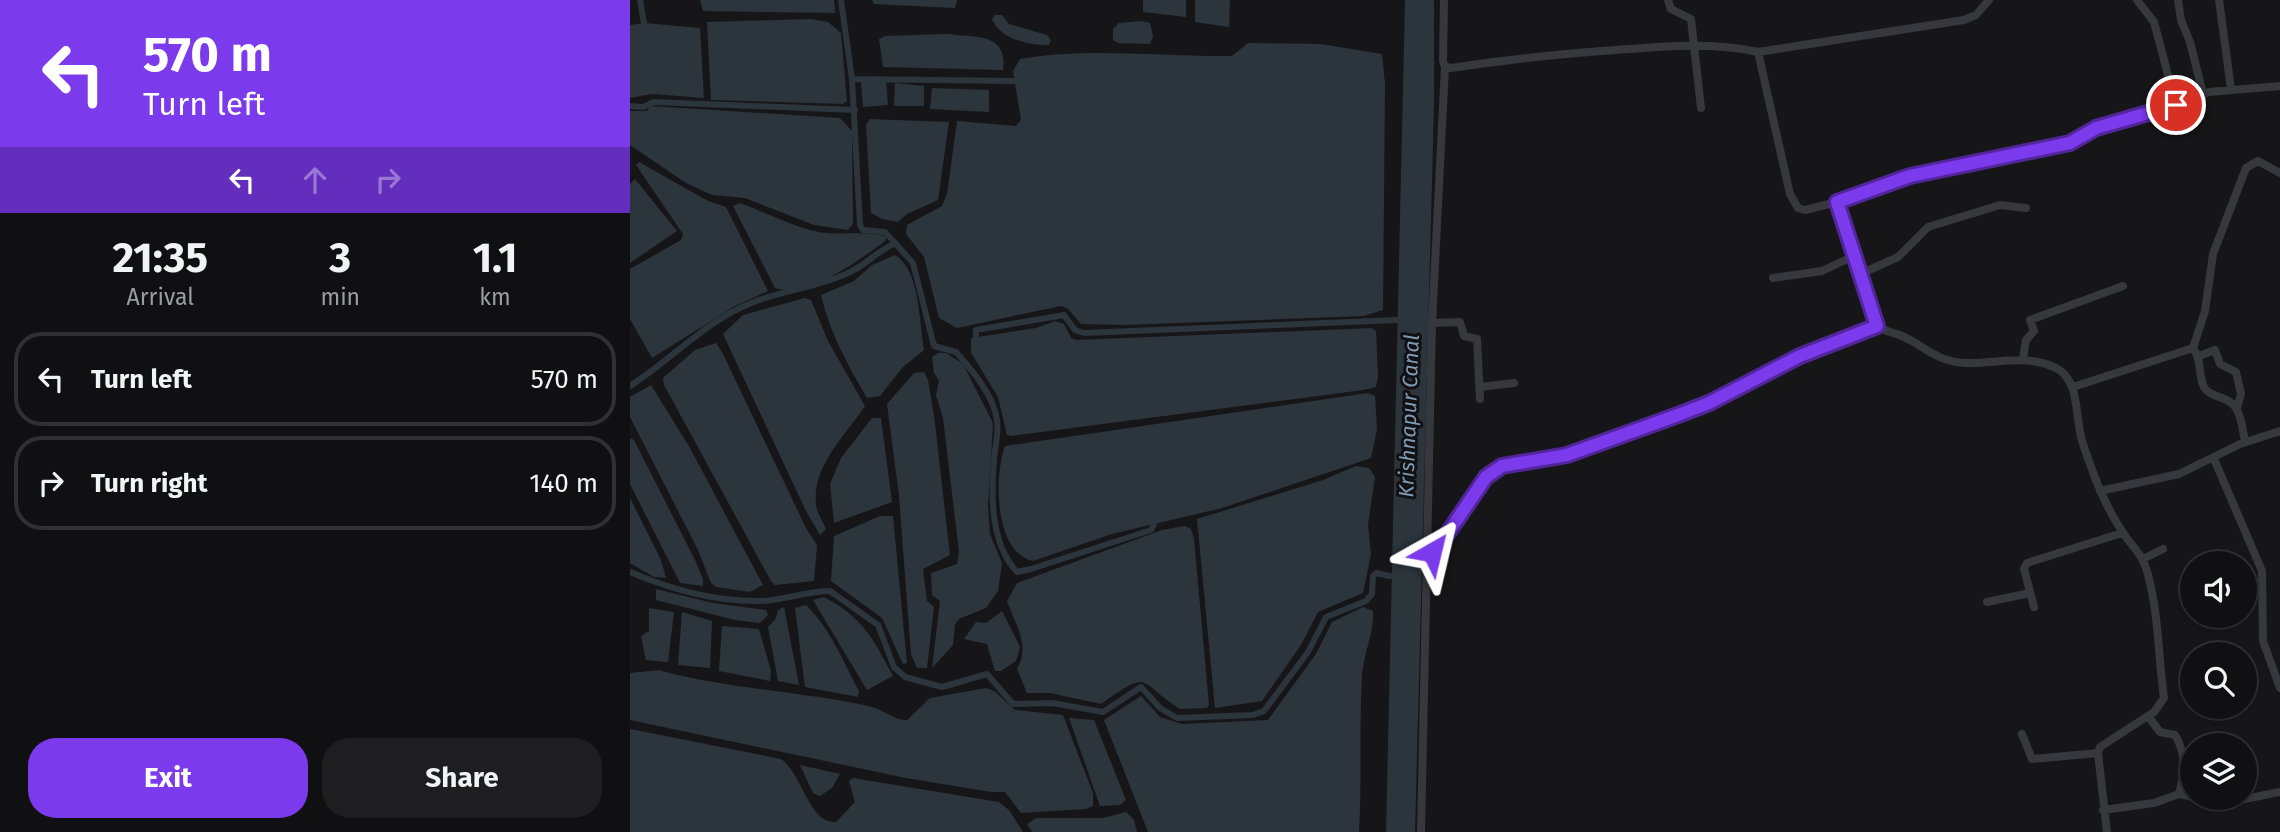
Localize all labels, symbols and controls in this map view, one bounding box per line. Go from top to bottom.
text: 570 m [143,25,272,84]
icon: left [28,28,119,119]
pin [2146,75,2206,135]
text: Turn left [143,85,265,123]
icon: arrive [2157,86,2195,124]
icon: left [223,161,261,199]
icon: ahead [296,161,334,199]
icon: right [369,161,407,199]
text: 21:35 [113,233,208,283]
text: 3 [329,233,351,283]
text: 1.1 [473,233,517,283]
text: Arrival [127,283,194,311]
text: min [320,283,360,311]
text: km [479,283,511,311]
water label: Krishnapur Canal [1393,334,1425,498]
icon: left [32,360,70,398]
text: Turn left [91,364,192,395]
text: 570 m [531,364,598,395]
icon: right [32,464,70,502]
text: Turn right [91,468,208,499]
text: 140 m [529,468,598,499]
position arrow [1395,515,1469,589]
map controls [2180,551,2257,810]
button: sound [2180,551,2257,628]
button: search [2180,642,2257,719]
button: layers [2180,733,2257,810]
button: Exit [28,738,308,818]
button: Share [322,738,602,818]

